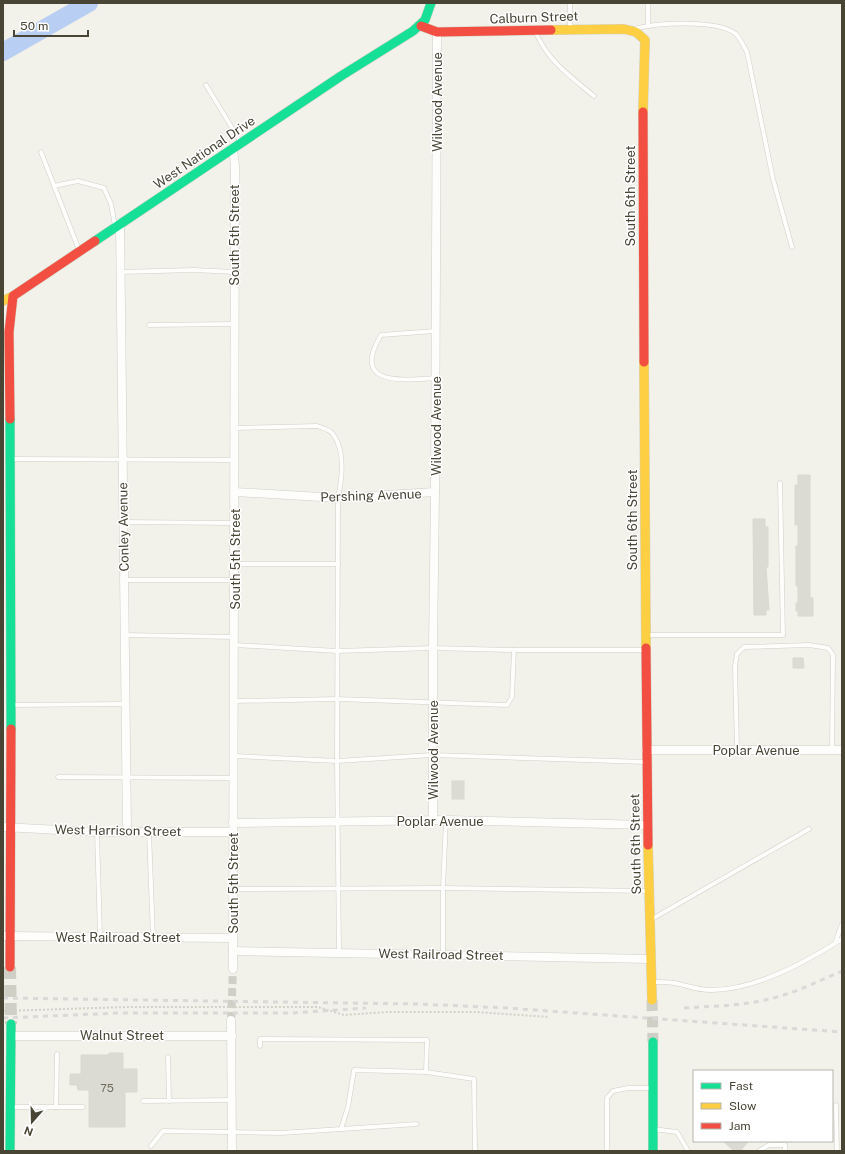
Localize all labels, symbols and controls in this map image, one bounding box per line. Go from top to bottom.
street label: Calburn Street [489,8,579,27]
scale bar [14,12,88,38]
text: 50 m [20,19,48,33]
street label: Wilwood Avenue [430,52,445,152]
street label: West National Drive [151,113,258,192]
street label: South 6th Street [623,145,638,247]
street label: South 5th Street [227,184,242,286]
street label: Wilwood Avenue [429,376,444,476]
street label: South 6th Street [625,469,640,571]
street label: Conley Avenue [115,482,132,572]
street label: Pershing Avenue [320,486,422,505]
street label: South 5th Street [228,508,243,610]
street label: Wilwood Avenue [426,700,441,800]
street label: Poplar Avenue [712,743,800,758]
street label: South 6th Street [627,793,644,895]
street label: Poplar Avenue [396,814,484,829]
street label: West Harrison Street [54,822,182,839]
street label: South 5th Street [226,832,241,934]
street label: West Railroad Street [55,930,181,945]
street label: West Railroad Street [378,946,504,963]
street label: Walnut Street [80,1028,164,1043]
legend [693,1070,833,1142]
text: Fast [729,1079,754,1093]
house number: 75 [100,1082,114,1094]
text: Slow [729,1099,757,1113]
north arrow [12,1102,52,1142]
text: Jam [729,1119,751,1133]
text: N [22,1124,35,1139]

